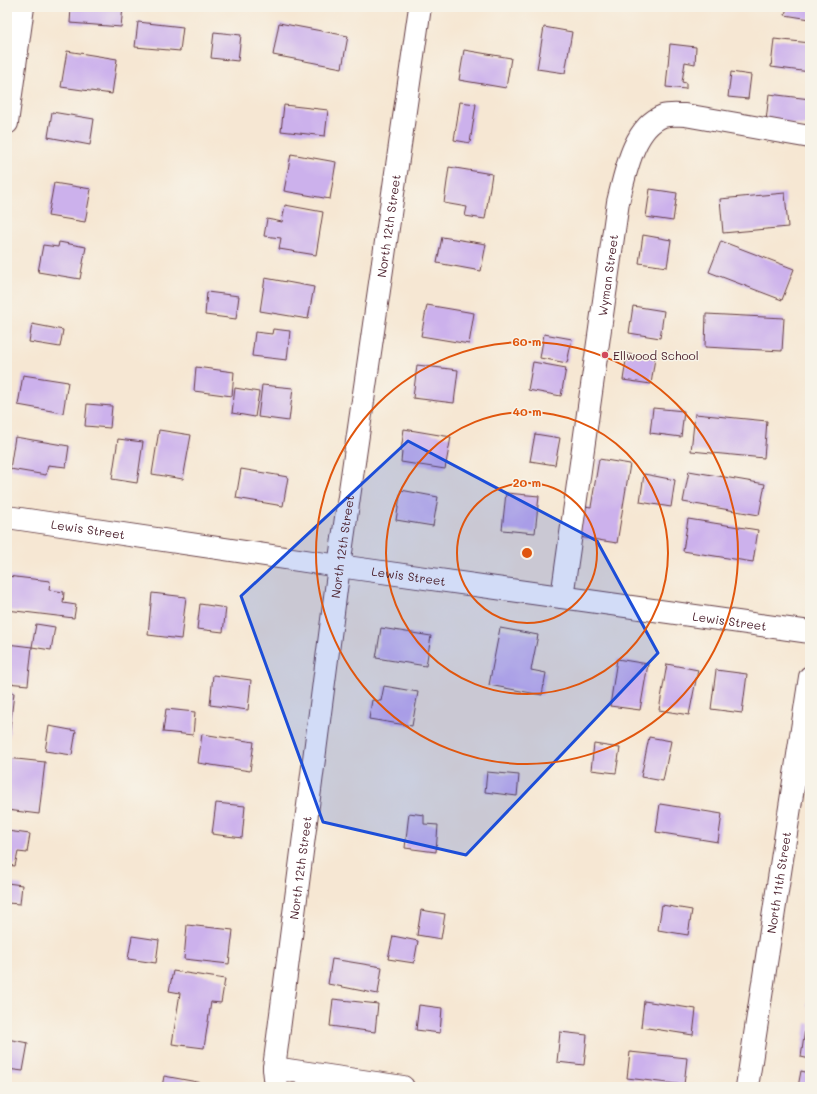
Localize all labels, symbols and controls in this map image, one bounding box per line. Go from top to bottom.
street label: North 12th Street [373,173,404,279]
street label: Wyman Street [594,233,621,317]
text: 60 m [513,333,541,349]
place label: Ellwood School [613,347,699,363]
marker: Ellwood School [600,350,610,360]
text: 40 m [512,403,542,419]
text: 20 m [513,474,541,490]
street label: North 12th Street [327,494,357,599]
street label: Lewis Street [50,516,126,542]
centre of rings [520,546,534,560]
street label: Lewis Street [371,563,447,589]
street label: Lewis Street [692,608,768,634]
street label: North 12th Street [285,815,315,920]
street label: North 11th Street [763,830,794,934]

